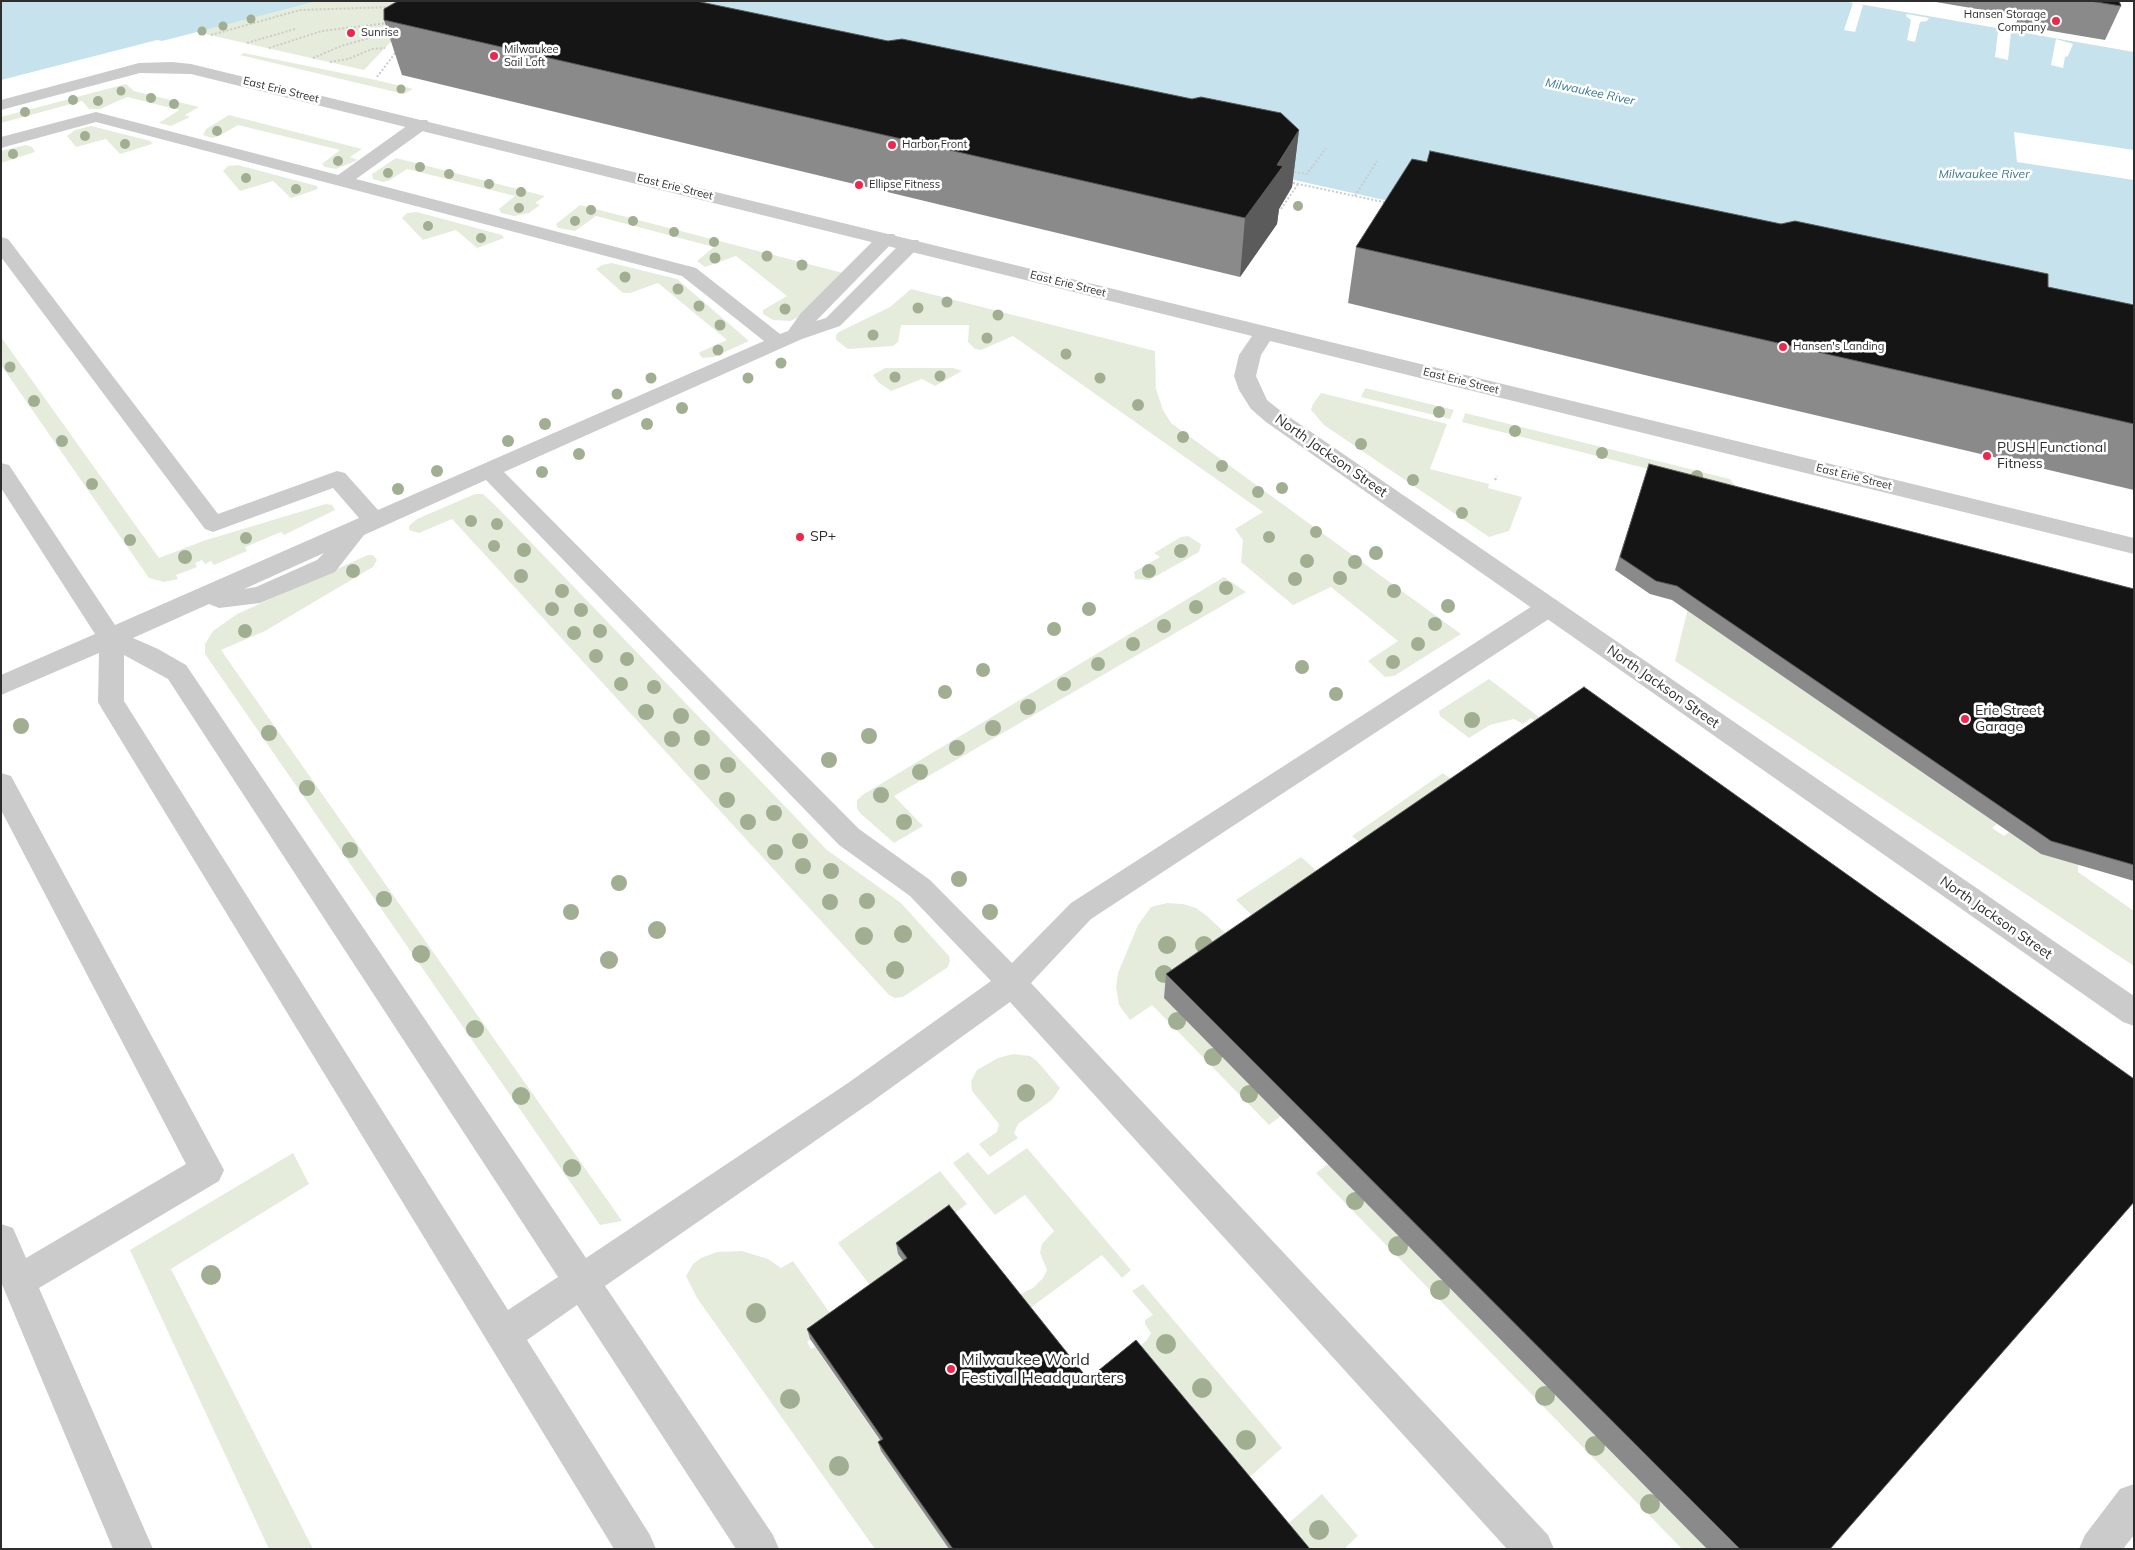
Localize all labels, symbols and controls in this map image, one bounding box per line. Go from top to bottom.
place label: Hansen Storage Company [1964,8,2046,34]
marker: Hansen Storage Company [2050,15,2062,27]
place label: Sunrise [361,26,399,40]
marker: Sunrise [345,27,357,39]
place label: Milwaukee Sail Loft [504,43,559,69]
marker: Milwaukee Sail Loft [488,50,500,62]
street label: East Erie Street [242,74,320,106]
water label: Milwaukee River [1544,75,1636,109]
place label: Harbor Front [902,138,967,152]
marker: Harbor Front [886,139,898,151]
water label: Milwaukee River [1939,167,2029,181]
street label: East Erie Street [636,171,714,203]
place label: Ellipse Fitness [869,178,940,192]
marker: Ellipse Fitness [853,179,865,191]
street label: East Erie Street [1029,268,1107,300]
place label: Hansen's Landing [1793,340,1884,354]
marker: Hansen's Landing [1777,341,1789,353]
street label: East Erie Street [1422,365,1500,397]
street label: North Jackson Street [1272,411,1390,501]
place label: PUSH Functional Fitness [1997,440,2107,472]
marker: PUSH Functional Fitness [1981,450,1993,462]
street label: East Erie Street [1815,461,1893,493]
place label: SP+ [810,529,836,545]
marker: SP+ [794,531,806,543]
street label: North Jackson Street [1604,642,1722,732]
place label: Erie Street Garage [1975,703,2042,736]
marker: Erie Street Garage [1959,713,1971,725]
street label: North Jackson Street [1937,873,2055,963]
place label: Milwaukee World Festival Headquarters [961,1350,1124,1388]
marker: Milwaukee World Festival Headquarters [945,1363,957,1375]

